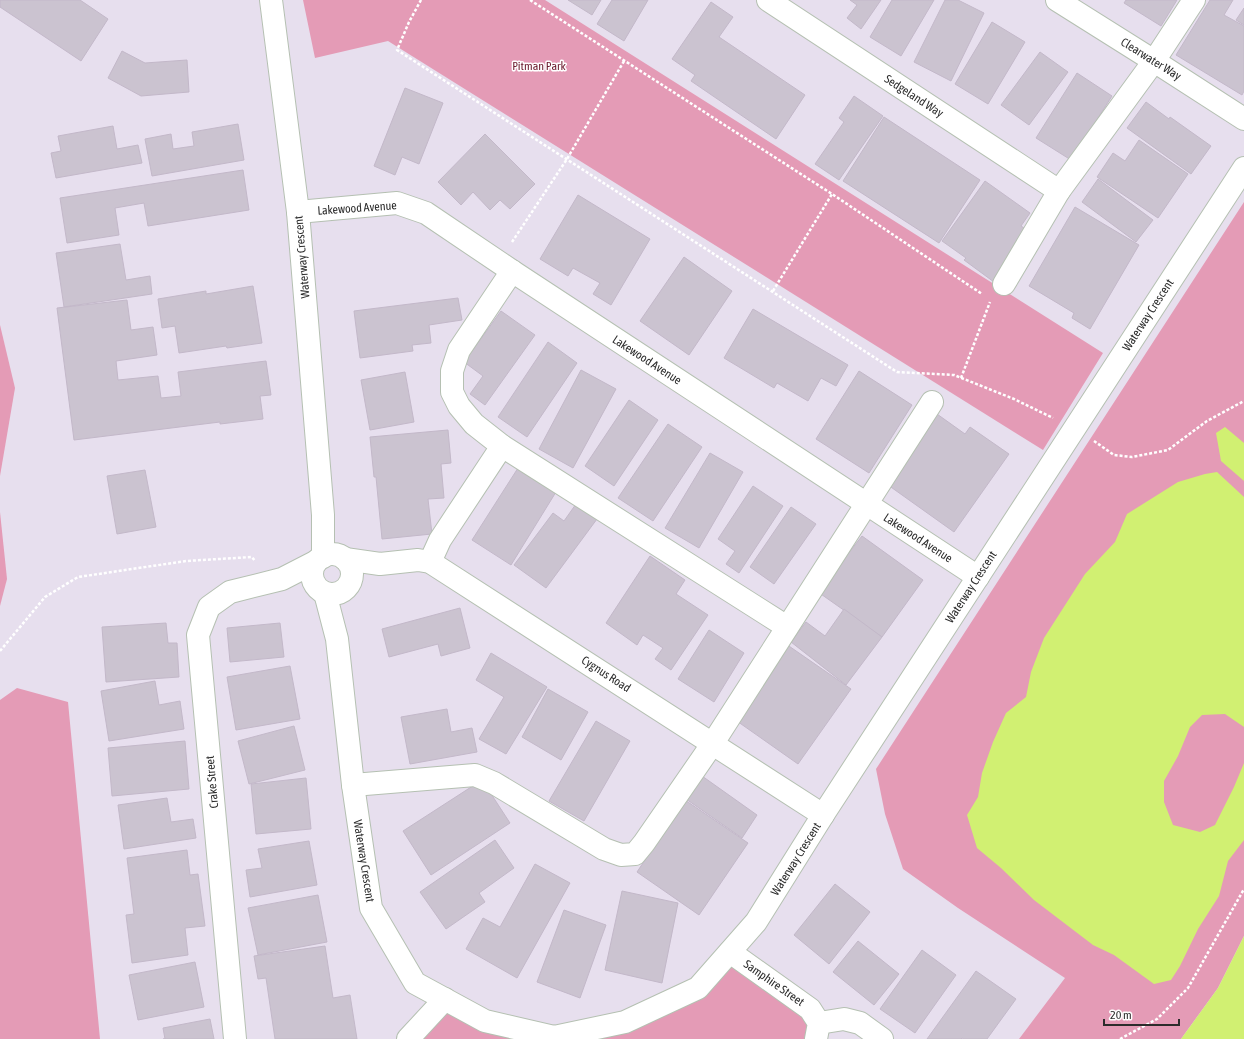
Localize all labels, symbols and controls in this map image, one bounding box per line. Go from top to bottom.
street label: Clearwater Way [1118,35,1184,83]
park label: Pitman Park [512,59,567,73]
street label: Sedgeland Way [882,72,946,120]
street label: Lakewood Avenue [317,198,397,218]
street label: Waterway Crescent [291,214,313,299]
street label: Waterway Crescent [1119,276,1177,354]
street label: Lakewood Avenue [610,332,684,388]
street label: Lakewood Avenue [881,510,955,566]
street label: Waterway Crescent [942,548,1000,626]
street label: Cygnus Road [579,653,633,695]
street label: Crake Street [203,755,221,809]
street label: Waterway Crescent [351,819,378,904]
street label: Waterway Crescent [768,820,824,898]
street label: Samphire Street [741,957,807,1009]
scale bar [1104,1001,1179,1027]
text: 20 m [1110,1008,1132,1022]

